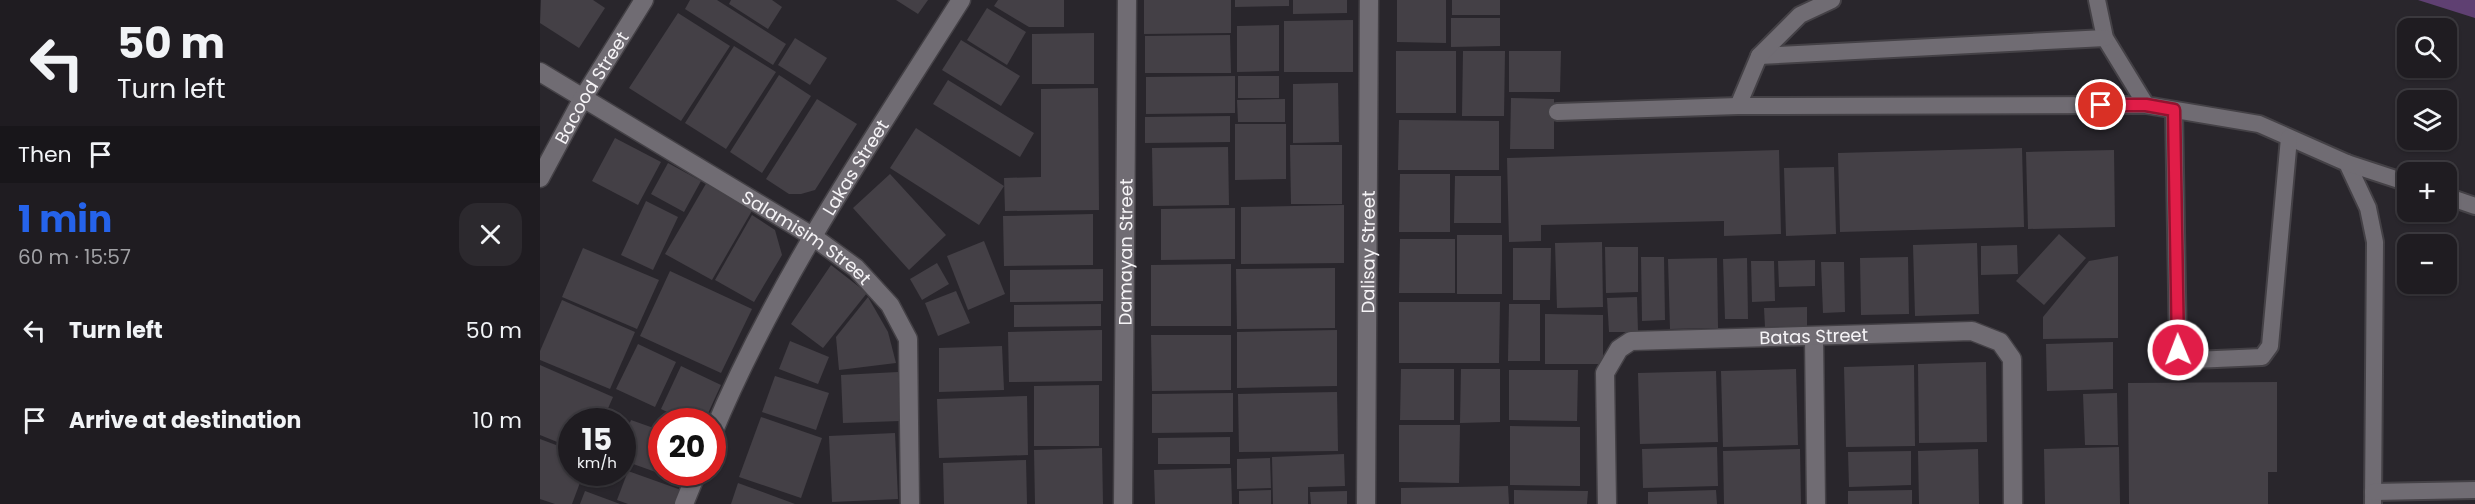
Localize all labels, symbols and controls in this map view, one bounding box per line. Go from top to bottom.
text: 50 m [117,14,225,73]
map controls [2397,18,2457,294]
button: search [2397,18,2457,78]
icon: left [18,24,96,102]
street label: Bacood Street [548,26,634,148]
text: Turn left [117,70,226,107]
pin [2075,79,2126,130]
icon: arrive [2084,88,2117,121]
button: layers [2397,90,2457,150]
street label: Lakas Street [816,114,894,220]
icon: arrive [84,138,117,171]
text: Then [18,139,72,170]
button: + [2397,162,2457,222]
street label: Damayan Street [1112,178,1138,326]
street label: Salamisim Street [737,184,877,290]
street label: Dalisay Street [1355,190,1380,314]
text: 1 min [18,194,112,245]
button: close [459,203,522,266]
button: − [2397,234,2457,294]
text: 60 m · 15:57 [18,243,131,271]
icon: left [18,314,51,347]
text: Turn left [69,315,163,346]
text: 50 m [466,315,522,346]
position arrow [2146,318,2210,382]
street label: Batas Street [1759,322,1869,350]
icon: arrive [18,404,51,437]
text: Arrive at destination [69,405,301,436]
text: 10 m [473,405,522,436]
speed limit sign: 20 [648,408,726,486]
text: 15 [582,418,612,461]
text: km/h [577,452,617,473]

